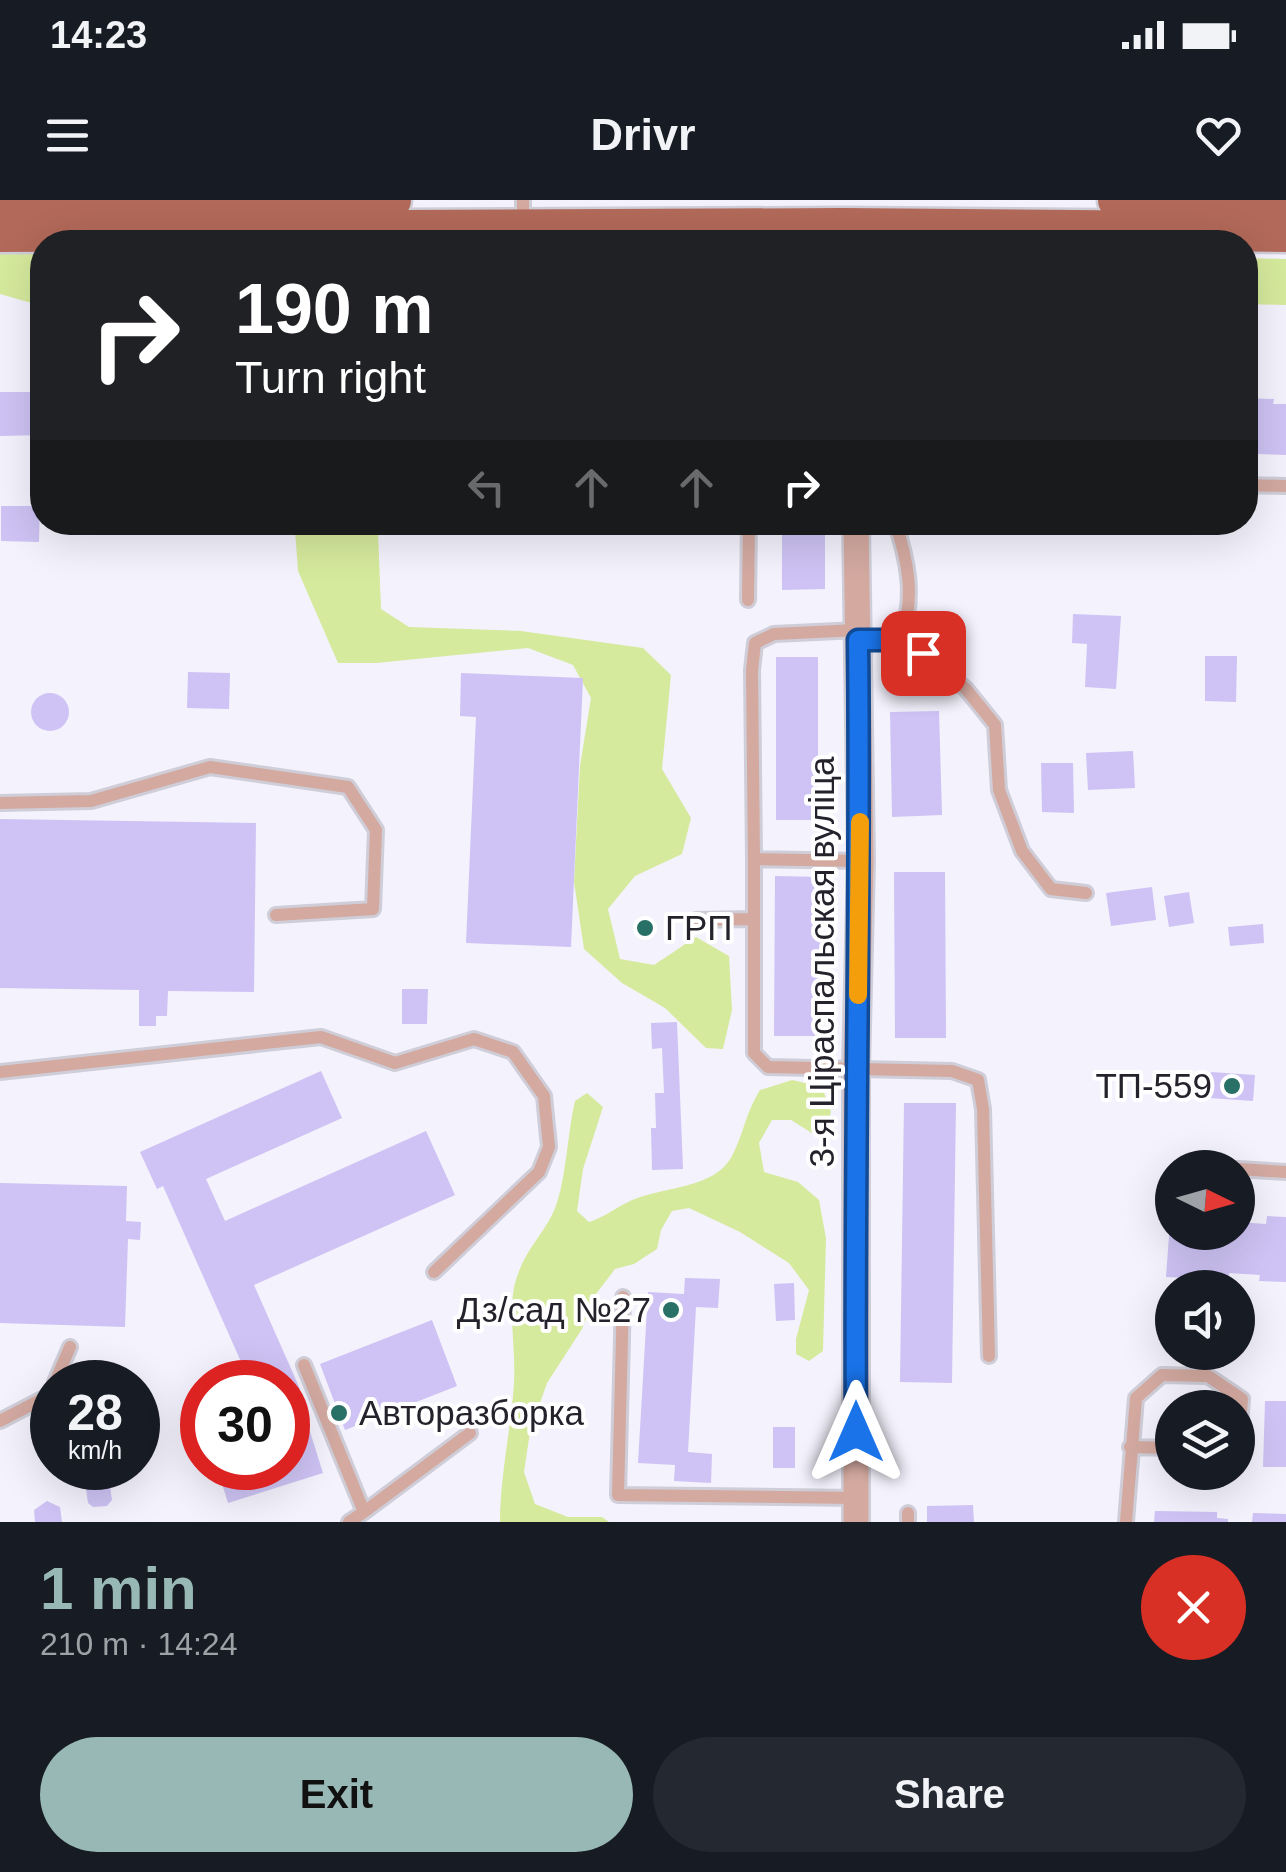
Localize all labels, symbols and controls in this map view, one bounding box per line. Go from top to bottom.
text: 14:23 [50,14,147,56]
icon: menu [40,108,95,163]
icon: heart [1191,108,1246,163]
text: Drivr [590,109,696,160]
icon: right [70,270,200,400]
text: 190 m [235,270,433,348]
text: Turn right [235,352,426,403]
icon: left [459,460,514,515]
icon: ahead [564,460,619,515]
icon: ahead [669,460,724,515]
icon: right [774,460,829,515]
pin [881,611,966,696]
icon: arrive [896,626,951,681]
street label: 3-я Ціраспальская вуліца [802,756,841,1167]
place label: ГРП [665,908,732,947]
marker: ГРП [634,917,656,939]
place label: ТП-559 [1095,1066,1212,1105]
marker: ТП-559 [1221,1075,1243,1097]
north arrow [1155,1150,1255,1250]
map controls [1155,1150,1255,1490]
button: sound [1155,1270,1255,1370]
place label: Дз/сад №27 [457,1290,651,1329]
marker: Дз/сад №27 [660,1299,682,1321]
speed limit sign: 30 [180,1360,310,1490]
position arrow [804,1380,908,1484]
text: 28 [67,1385,123,1441]
button: layers [1155,1390,1255,1490]
place label: Авторазборка [359,1393,585,1432]
marker: Авторазборка [328,1402,350,1424]
text: km/h [68,1436,122,1464]
text: 1 min [40,1555,197,1622]
button: close [1141,1555,1246,1660]
text: 210 m · 14:24 [40,1626,237,1662]
button: Exit [40,1737,633,1852]
button: Share [653,1737,1246,1852]

